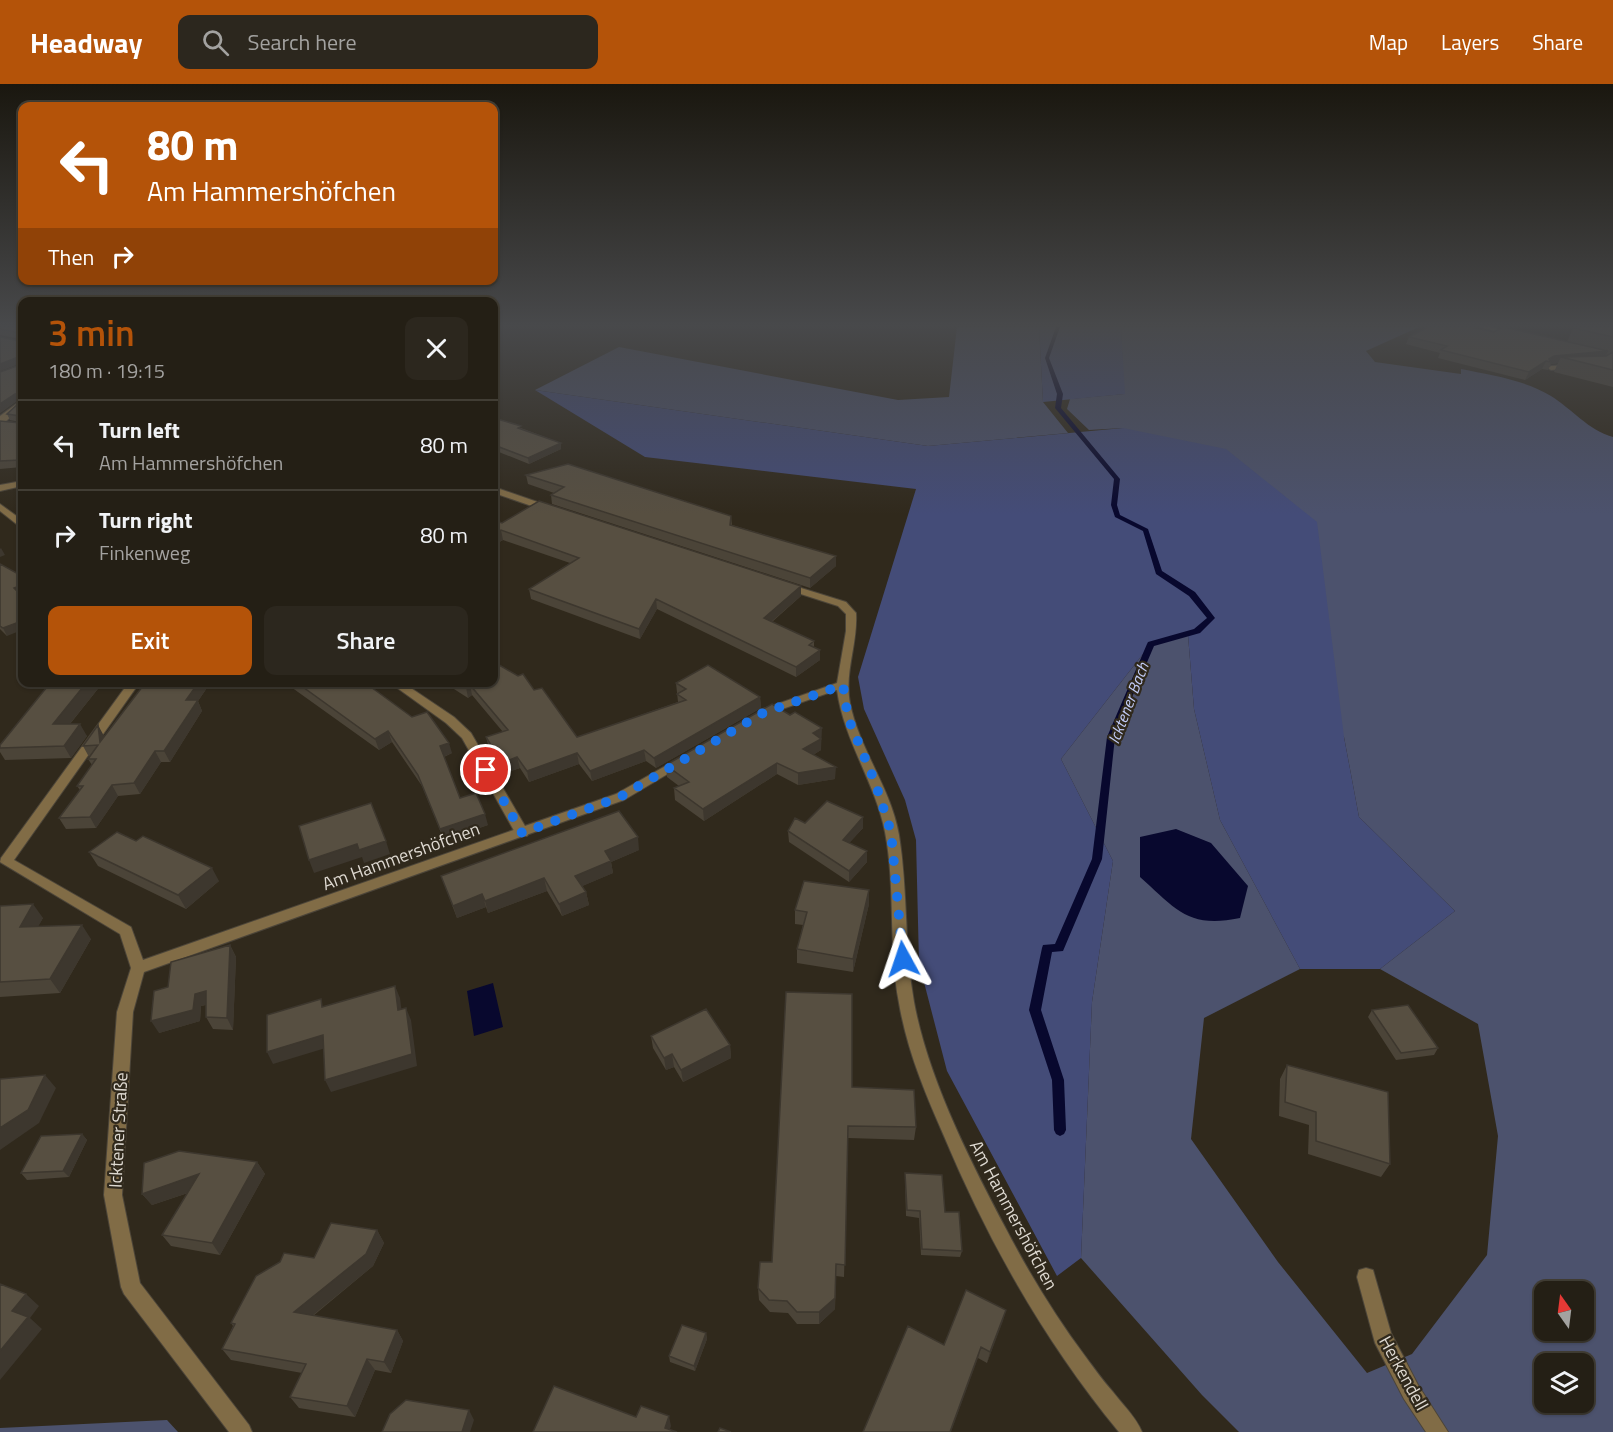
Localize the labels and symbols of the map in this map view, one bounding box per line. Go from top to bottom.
water label: Icktener Bach [1102,658,1155,747]
pin [460,744,511,795]
street label: Am Hammershöfchen [318,815,484,897]
position arrow [871,927,935,991]
street label: Icktener Straße [101,1071,135,1189]
street label: Am Hammershöfchen [963,1135,1065,1295]
north arrow [1534,1281,1594,1341]
street label: Herkendell [1372,1331,1436,1415]

